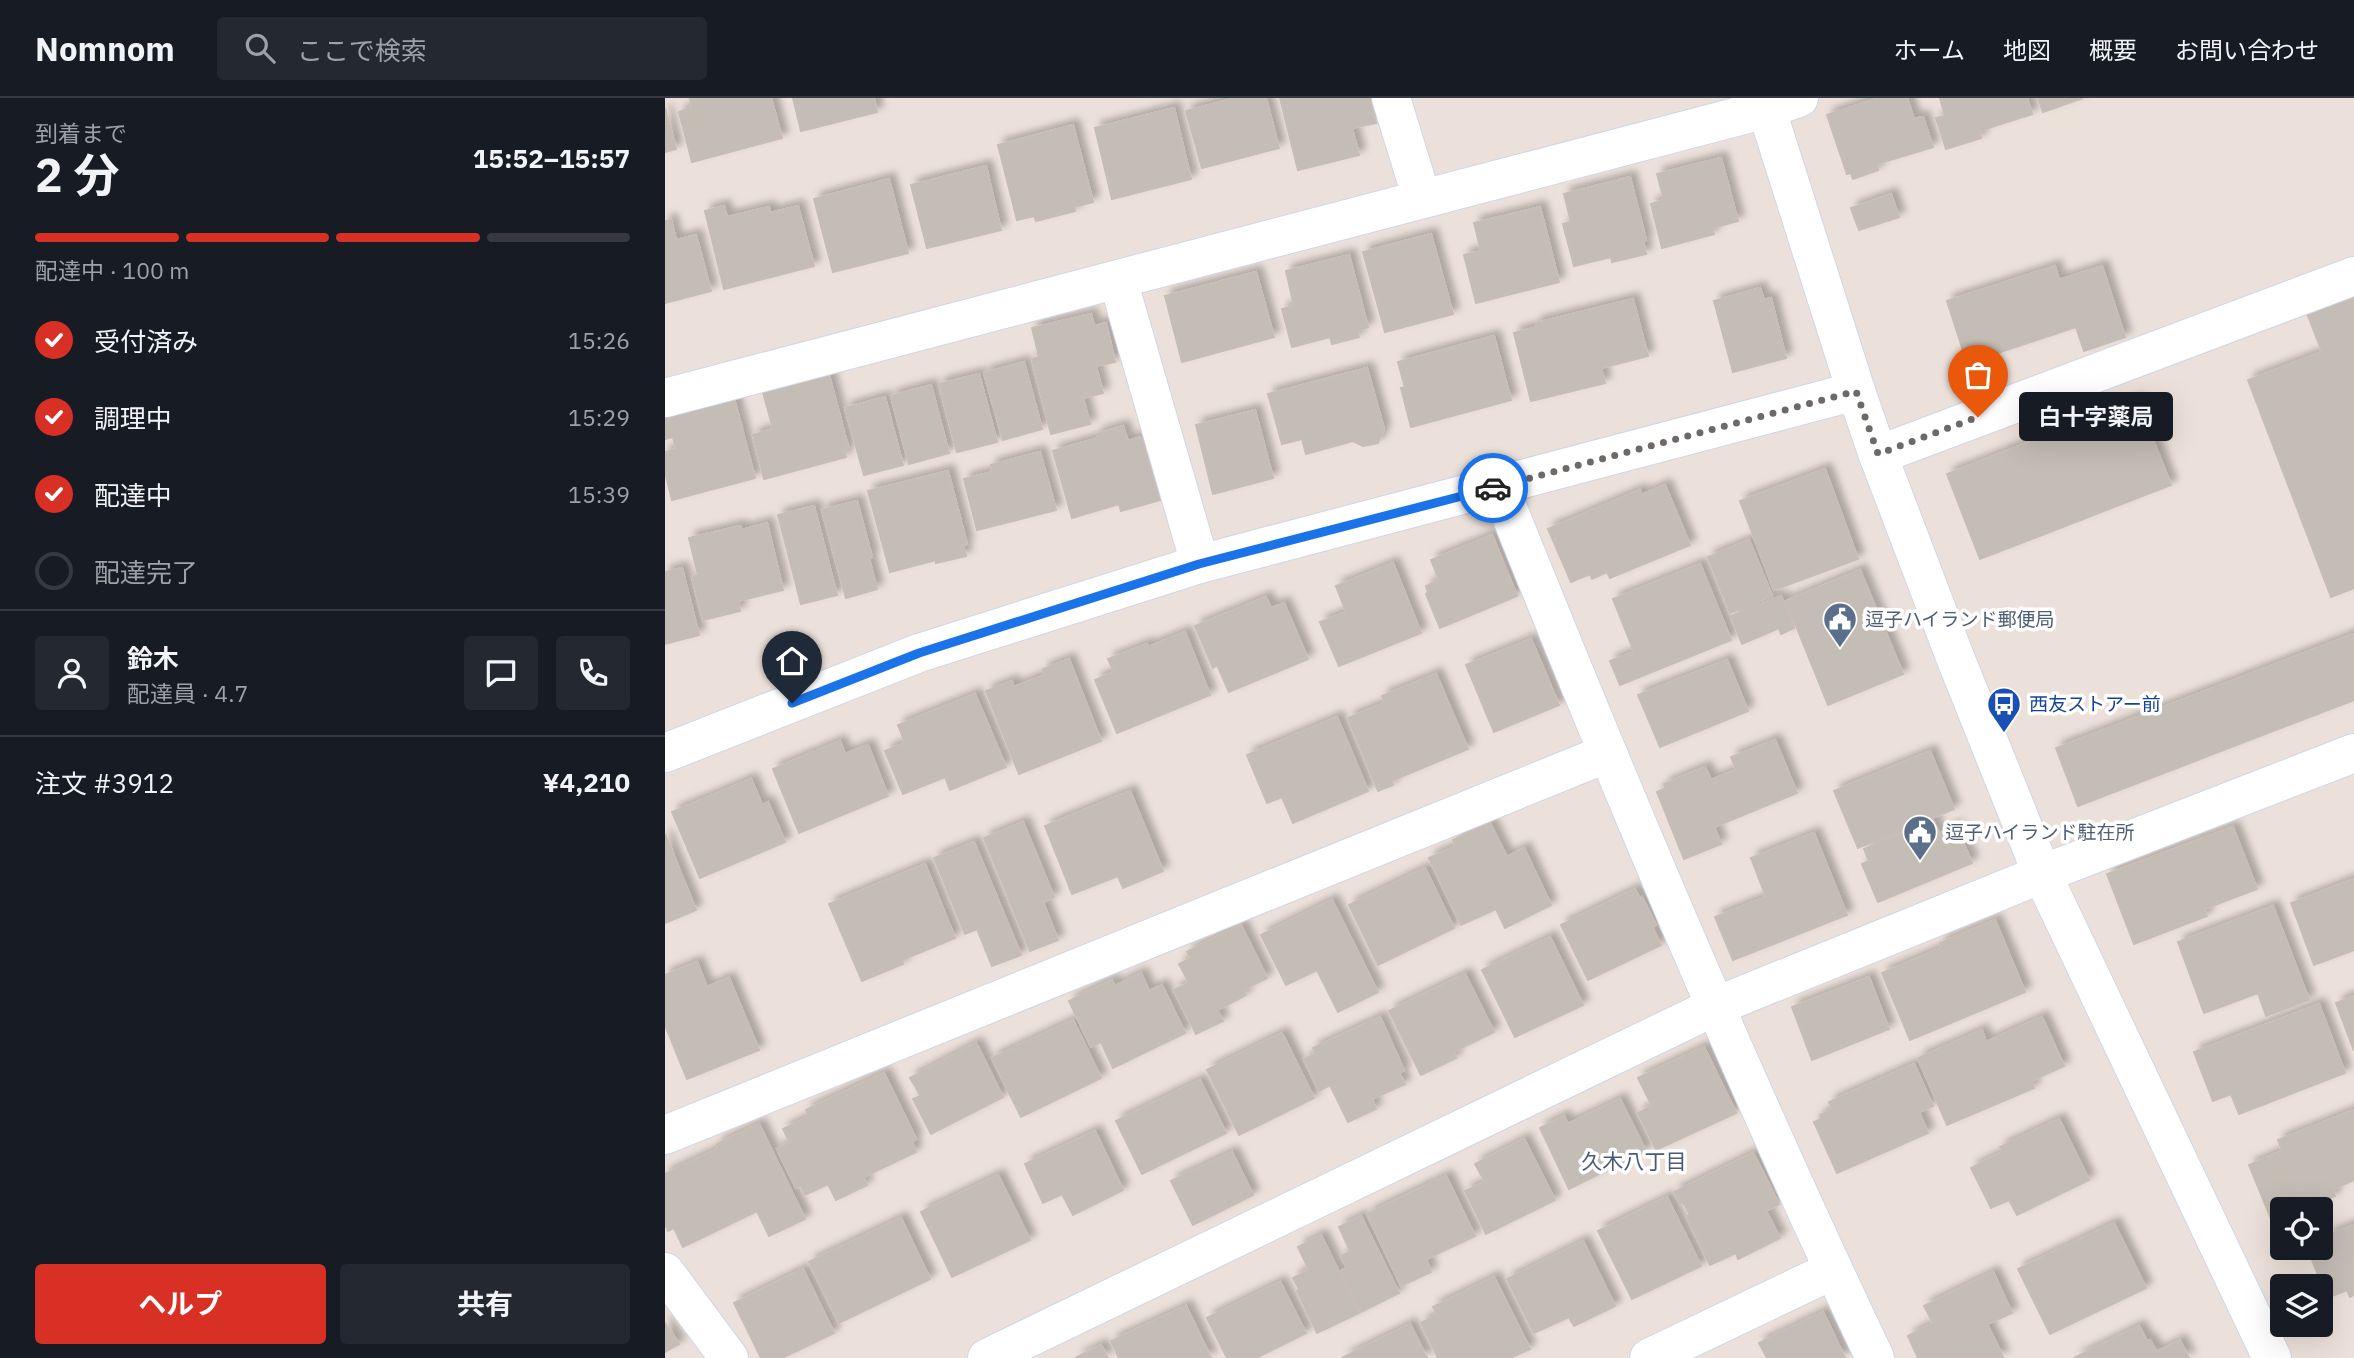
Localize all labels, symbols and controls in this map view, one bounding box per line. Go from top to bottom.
search box [217,17,707,80]
text: Nomnom [35,27,175,70]
icon: search [241,29,279,67]
text: ここで検索 [297,33,427,67]
text: ホーム [1894,34,1965,66]
text: 地図 [2003,34,2051,66]
text: 概要 [2089,34,2137,66]
text: お問い合わせ [2175,34,2319,66]
text: 到着まで [35,118,127,148]
text: 15:52–15:57 [473,141,630,175]
text: 2 分 [35,145,119,205]
text: 配達中 · 100 m [35,255,189,285]
icon: check [35,321,73,359]
text: 受付済み [94,324,198,358]
text: 15:26 [568,325,630,355]
pin [1948,345,2008,417]
icon: bag [1959,356,1997,394]
callout: 白十字薬局 [2020,392,2174,442]
icon: check [35,398,73,436]
text: 調理中 [94,401,172,435]
text: 白十字薬局 [2039,401,2154,431]
text: 15:29 [568,402,630,432]
courier [1458,453,1528,523]
icon: car [1474,469,1512,507]
icon: check [35,475,73,513]
text: 配達中 [94,478,172,512]
text: 15:39 [568,479,630,509]
text: 配達完了 [94,555,198,589]
public building icon: 逗子ハイランド郵便局 [1821,600,1859,649]
place label: 逗子ハイランド郵便局 [1865,607,2055,631]
pin [762,631,822,703]
button: person [35,636,109,710]
button: chat [464,636,538,710]
button: phone [556,636,630,710]
text: 鈴木 [127,641,179,675]
icon: home [773,642,811,680]
text: 配達員 · 4.7 [127,678,248,708]
bus stop icon: 西友ストアー前 [1985,685,2023,734]
place label: 西友ストアー前 [2029,692,2161,716]
text: ¥4,210 [543,765,630,799]
text: 注文 #3912 [35,766,174,800]
public building icon: 逗子ハイランド駐在所 [1901,813,1939,862]
place label: 逗子ハイランド駐在所 [1945,820,2135,844]
district label: 久木八丁目 [1582,1147,1687,1175]
map controls [2270,1197,2333,1337]
button: locate [2270,1197,2333,1260]
button: ヘルプ [35,1264,326,1344]
button: 共有 [340,1264,630,1344]
button: layers [2270,1274,2333,1337]

